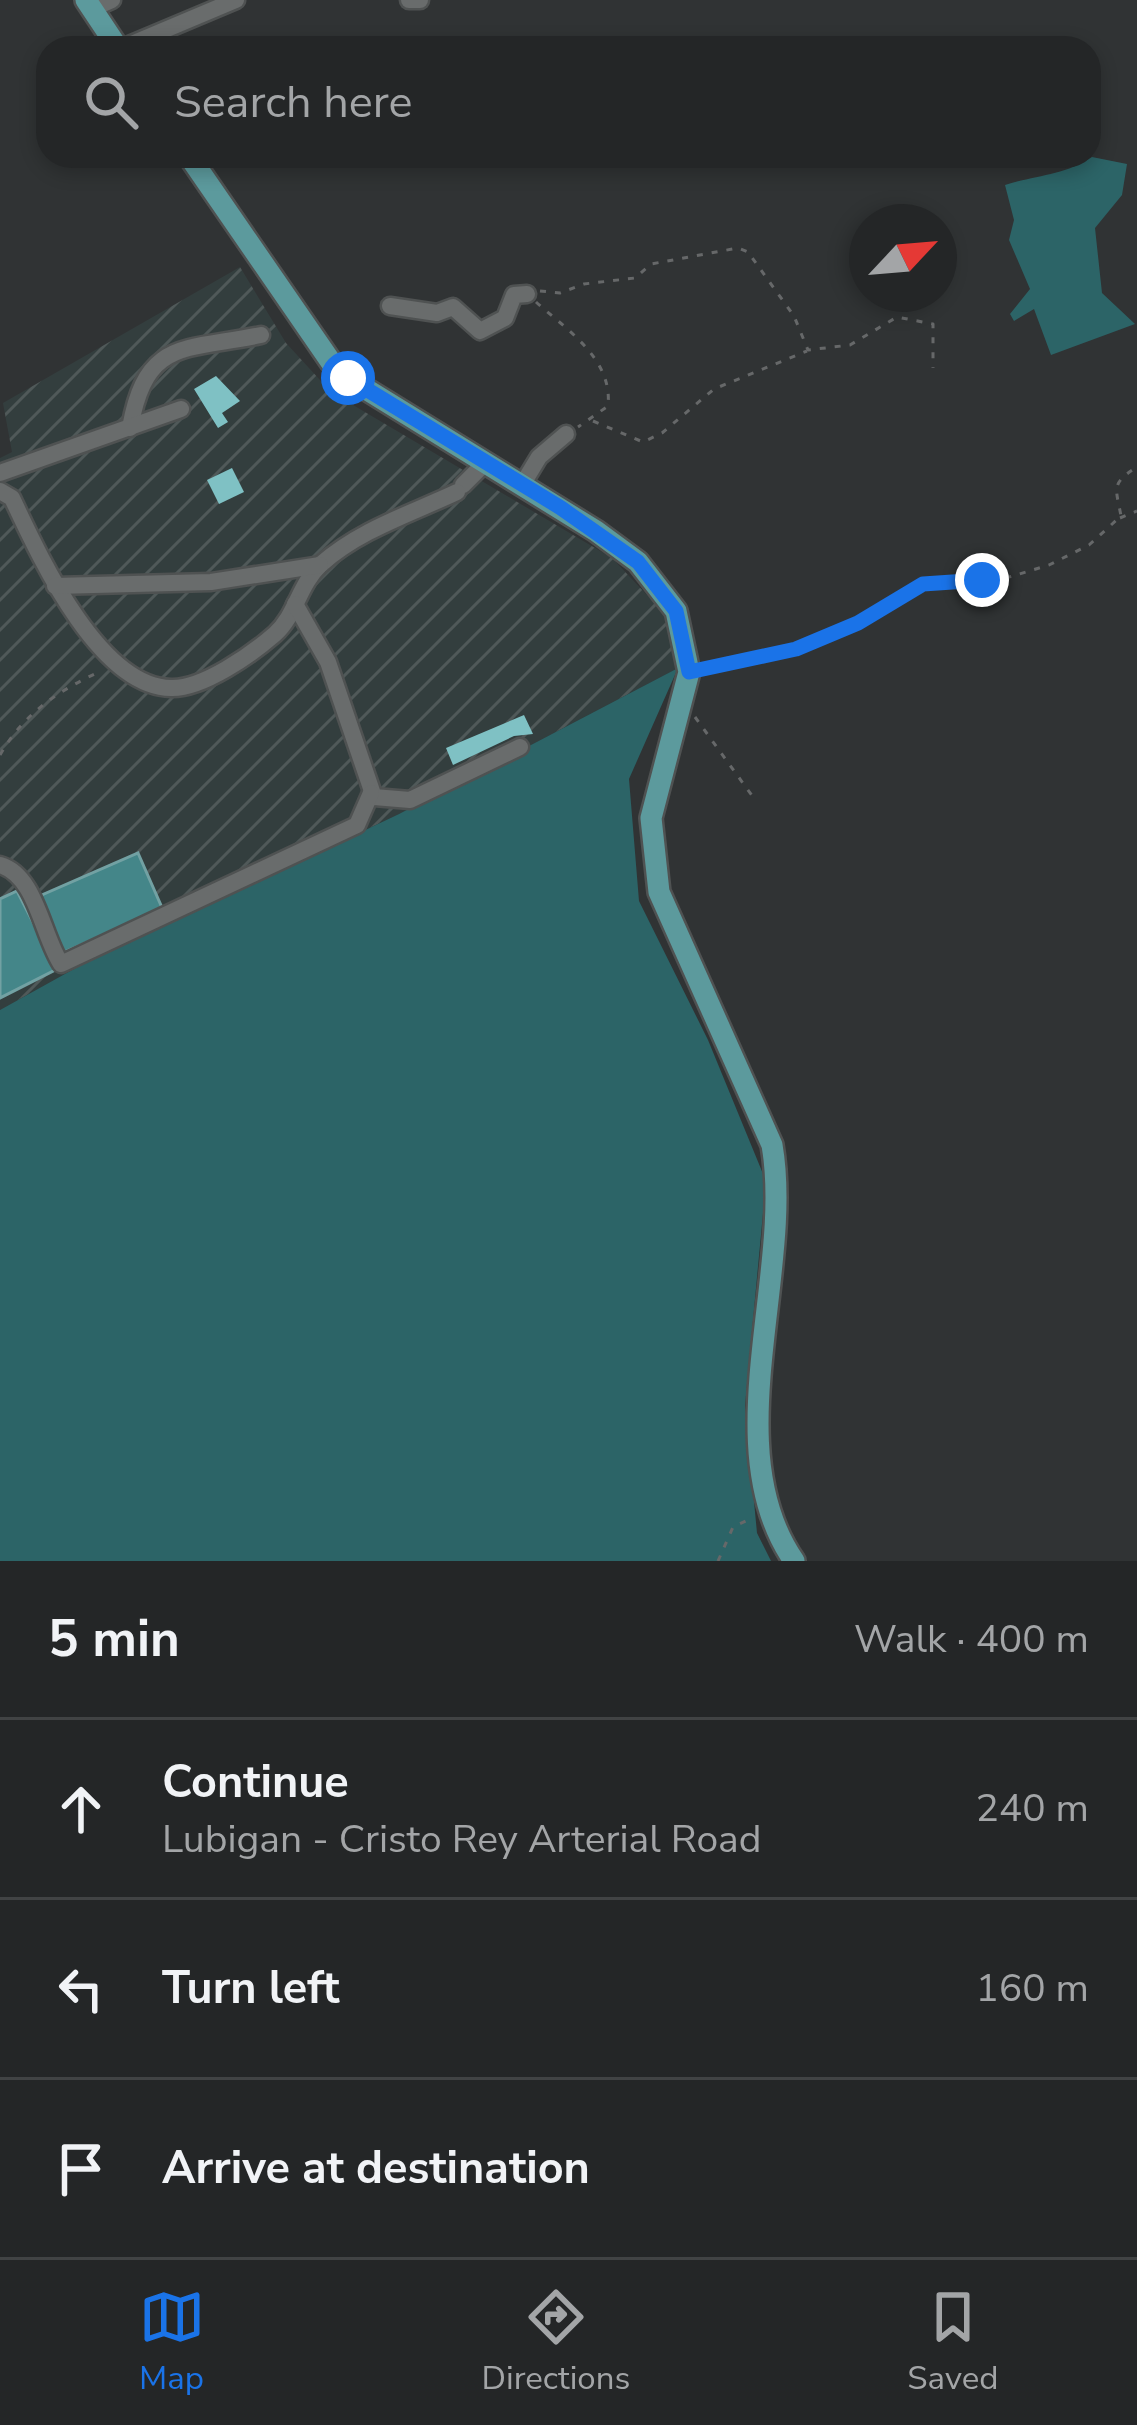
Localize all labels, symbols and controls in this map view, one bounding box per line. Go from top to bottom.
search box [36,36,1101,168]
icon: search [78,69,144,135]
text: Search here [174,72,413,133]
north arrow [849,204,957,312]
route start [321,351,375,405]
route end [955,553,1009,607]
text: 5 min [48,1604,180,1674]
text: Walk · 400 m [854,1613,1089,1666]
text: Continue [162,1752,349,1813]
icon: ahead [48,1776,114,1842]
text: 240 m [975,1782,1089,1835]
text: Lubigan - Cristo Rey Arterial Road [162,1813,762,1866]
icon: left [48,1956,114,2022]
text: Turn left [162,1958,340,2019]
text: 160 m [975,1962,1089,2015]
icon: arrive [48,2136,114,2202]
text: Arrive at destination [162,2138,590,2199]
tab: Map [139,2284,205,2401]
tab: Directions [482,2284,630,2401]
tab: Saved [907,2284,998,2401]

